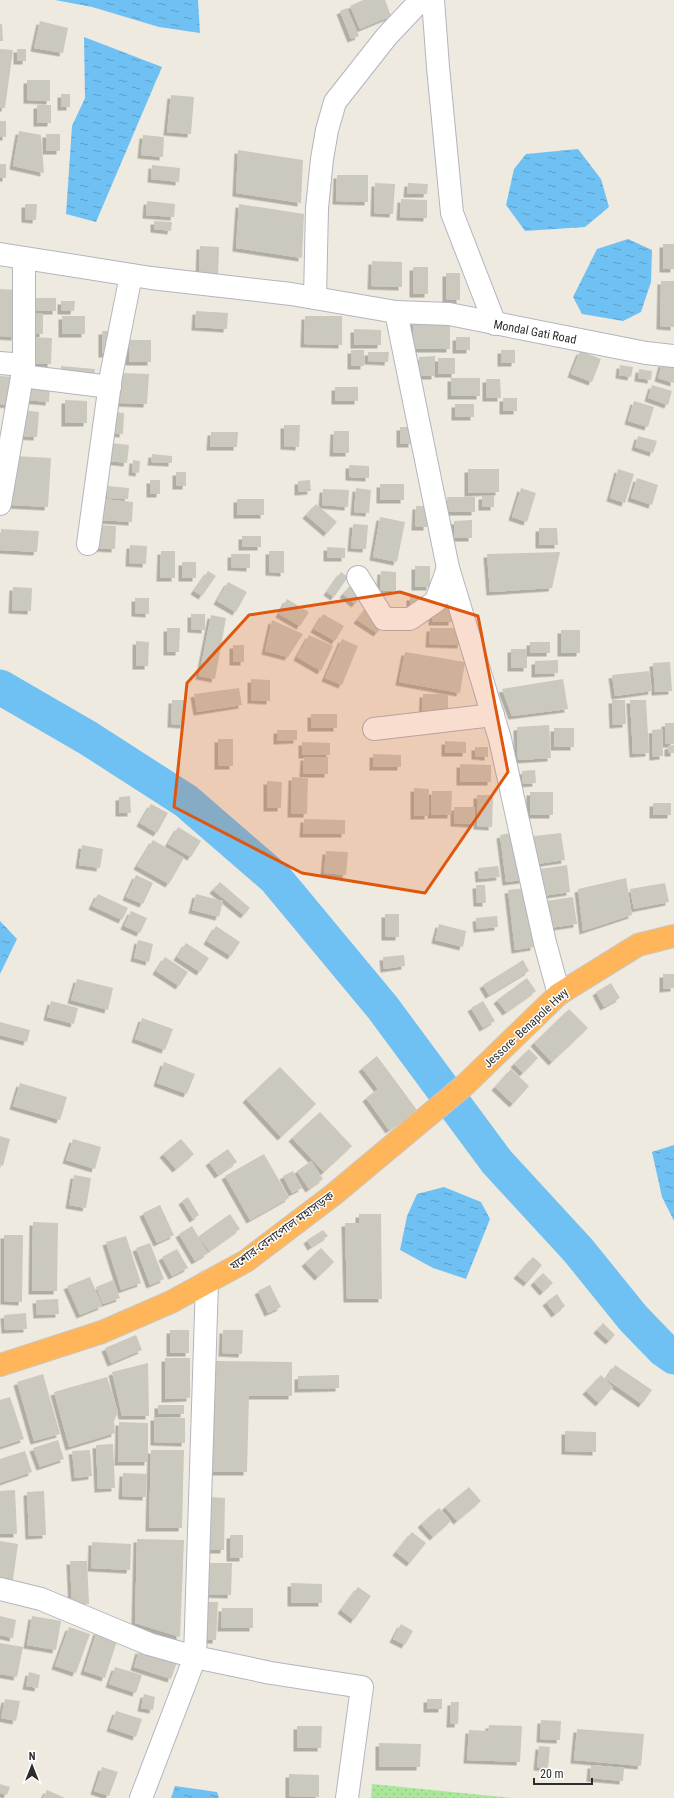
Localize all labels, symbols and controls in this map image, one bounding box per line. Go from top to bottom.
street label: Mondal Gati Road [492,317,578,347]
street label: Jessore- Benapole Hwy [481,985,571,1071]
street label: যশোর-বেনাপোল মহাসড়ক [227,1189,337,1274]
north arrow [12,1746,52,1786]
text: N [29,1750,36,1763]
scale bar [534,1760,592,1786]
text: 20 m [540,1767,564,1781]

